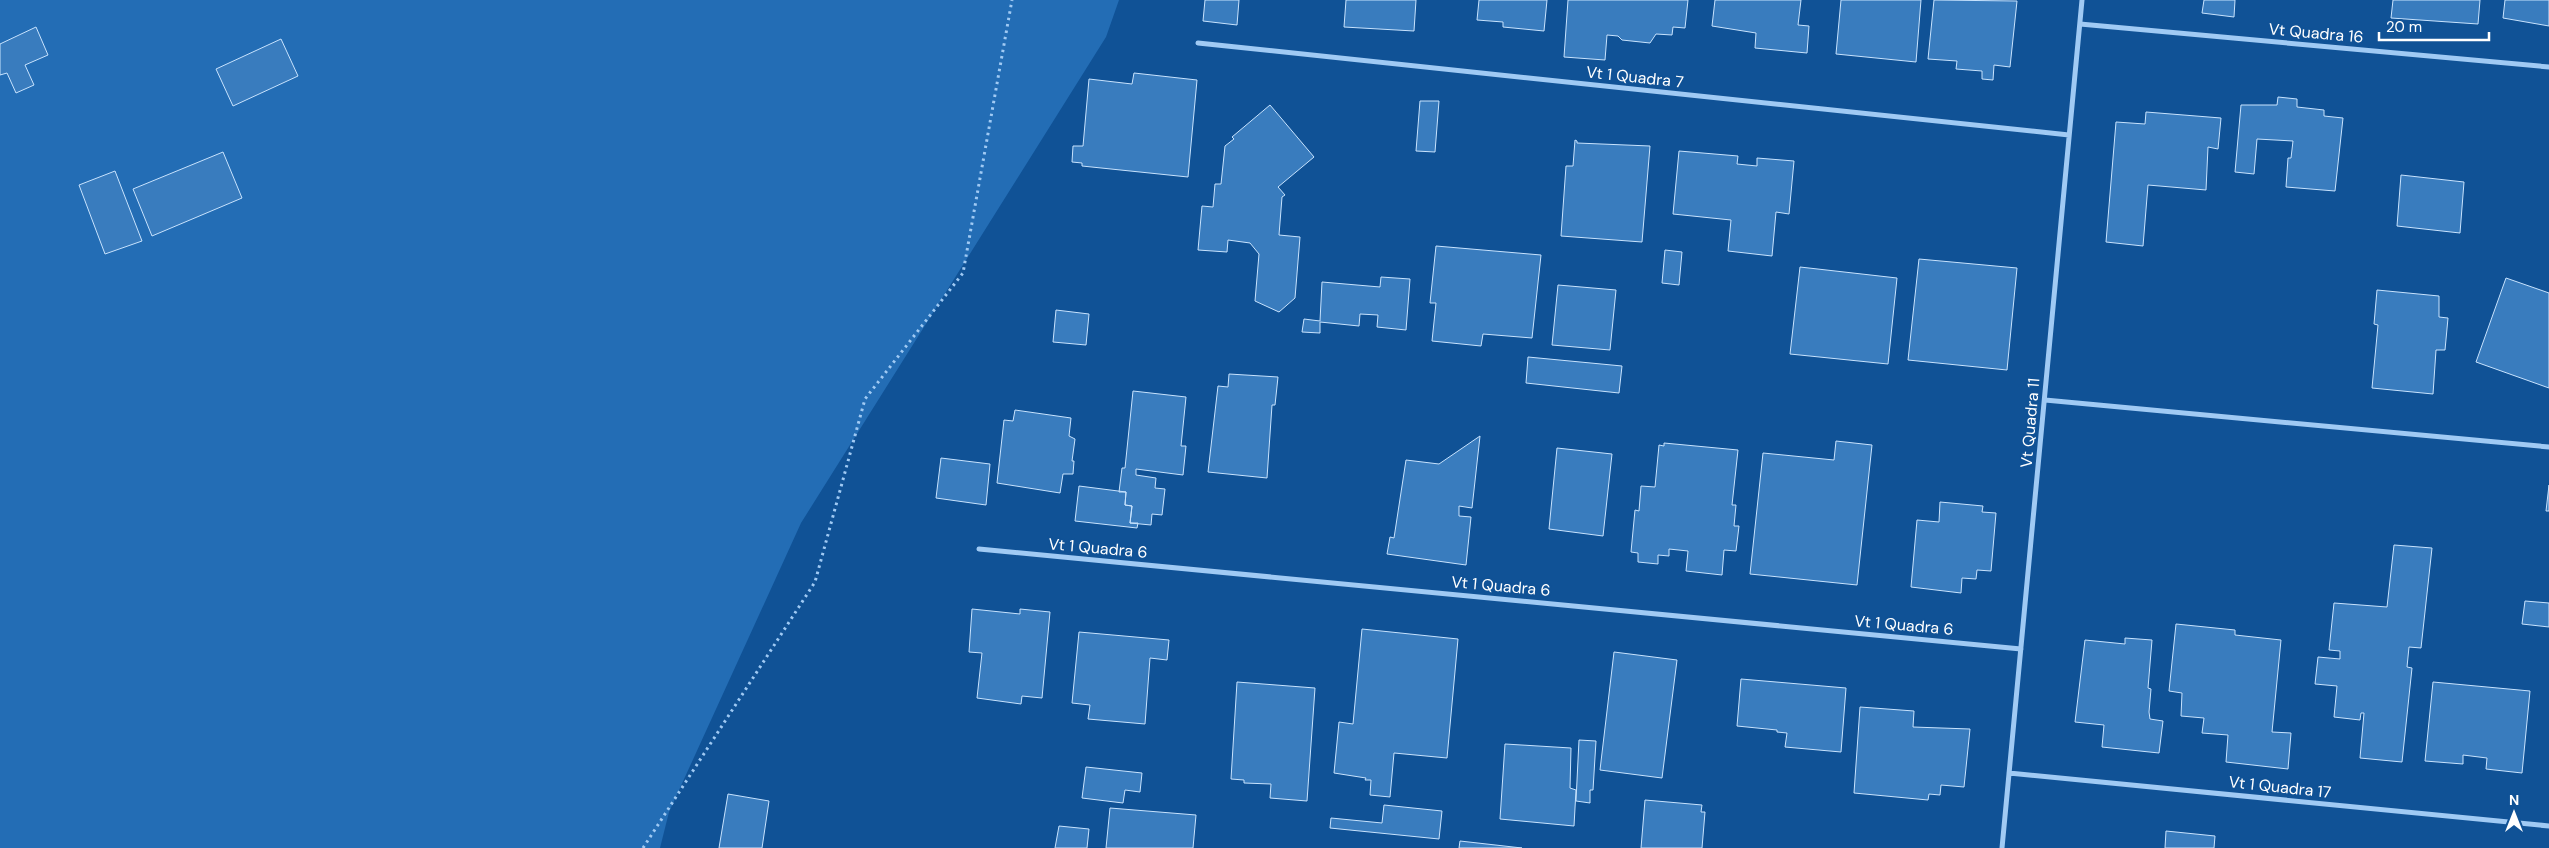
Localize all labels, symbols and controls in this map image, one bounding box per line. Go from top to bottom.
scale bar [2379,10,2489,42]
text: 20 m [2386,17,2422,37]
street label: Vt Quadra 16 [2268,18,2364,48]
street label: Vt 1 Quadra 7 [1585,61,1685,93]
street label: Vt Quadra 11 [2016,377,2044,469]
street label: Vt 1 Quadra 6 [1048,533,1148,563]
street label: Vt 1 Quadra 6 [1451,571,1551,601]
street label: Vt 1 Quadra 6 [1854,610,1954,640]
street label: Vt 1 Quadra 17 [2228,771,2332,803]
north arrow [2489,788,2539,838]
text: N [2509,791,2519,809]

